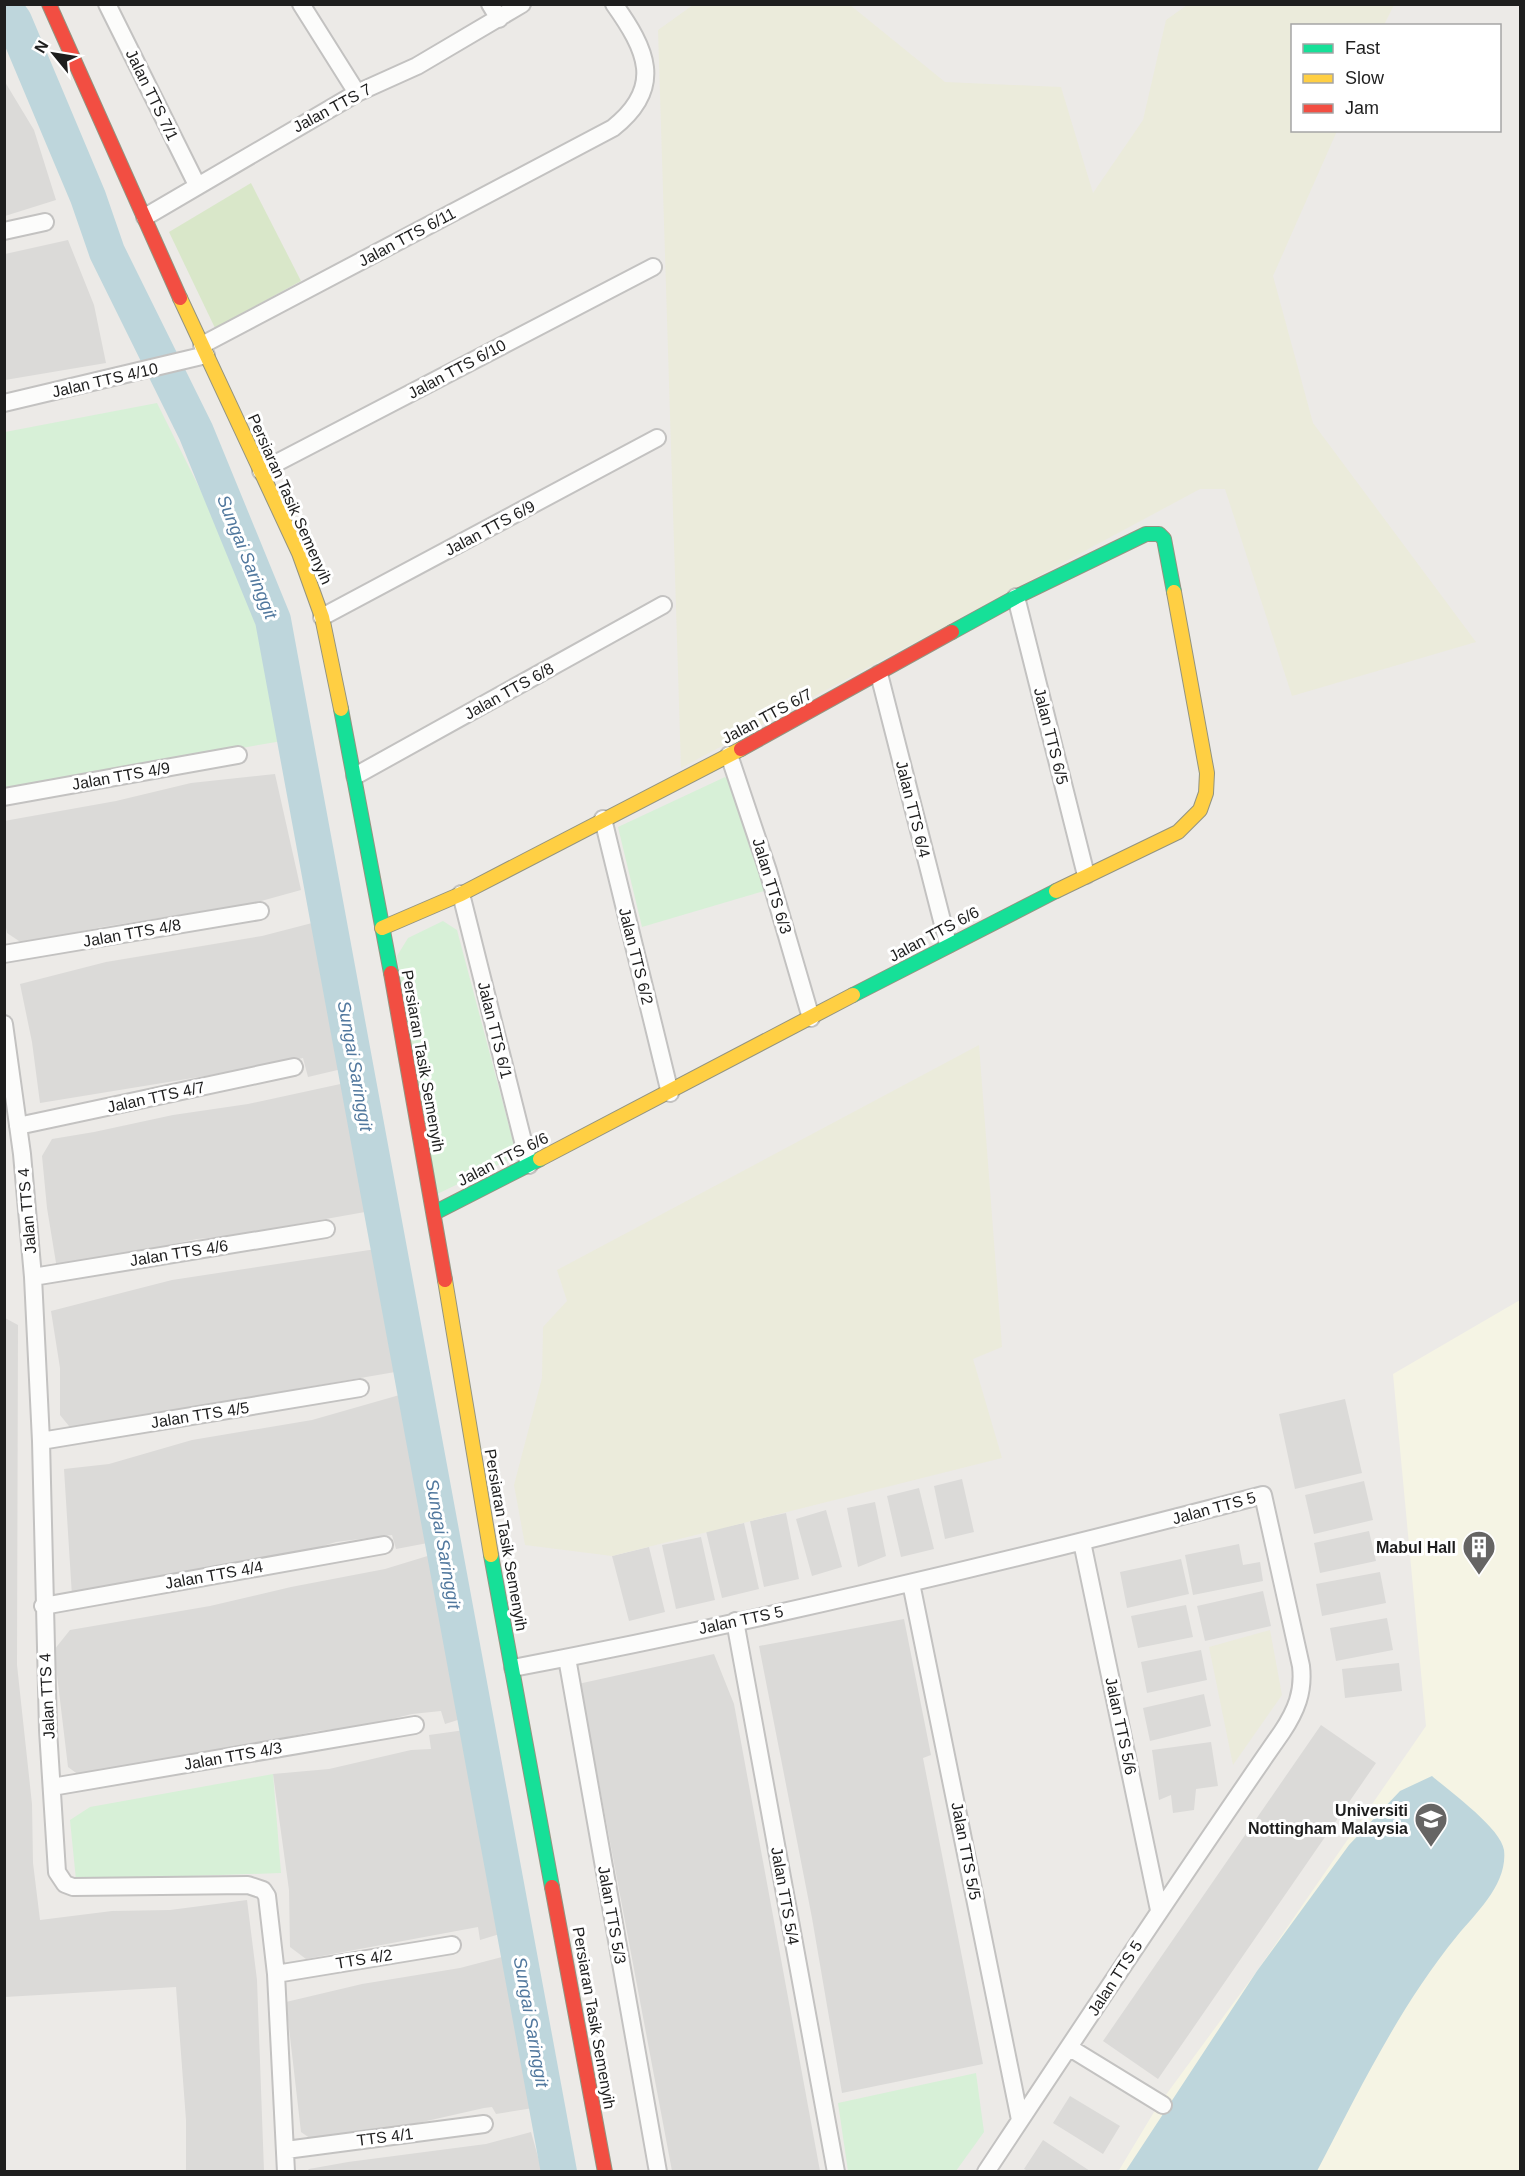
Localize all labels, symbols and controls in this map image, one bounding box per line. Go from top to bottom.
north arrow [24,24,84,84]
legend [1291,24,1501,132]
text: N [31,37,52,56]
text: Fast [1345,38,1380,58]
street label: Jalan TTS 7/1 [123,47,181,143]
text: Slow [1345,68,1385,88]
street label: Jalan TTS 7 [290,80,374,136]
text: Jam [1345,98,1379,118]
street label: Jalan TTS 6/11 [356,204,458,270]
street label: Jalan TTS 6/10 [405,336,509,402]
street label: Jalan TTS 4/10 [50,360,160,400]
street label: Persiaran Tasik Semenyih [245,411,335,587]
water label: Sungai Saringgit [213,492,281,623]
street label: Jalan TTS 6/9 [442,497,538,559]
street label: Jalan TTS 6/8 [461,659,557,723]
street label: Jalan TTS 6/7 [719,685,815,747]
street label: Jalan TTS 6/5 [1031,686,1071,786]
street label: Jalan TTS 4/9 [71,759,171,793]
street label: Jalan TTS 6/4 [893,759,933,859]
street label: Jalan TTS 6/3 [749,836,795,936]
street label: Jalan TTS 6/6 [886,903,982,965]
street label: Jalan TTS 6/2 [616,906,656,1006]
street label: Jalan TTS 4/8 [82,916,182,950]
street label: Persiaran Tasik Semenyih [399,969,447,1153]
street label: Jalan TTS 6/1 [475,980,515,1080]
water label: Sungai Saringgit [334,999,376,1134]
street label: Jalan TTS 4/7 [106,1078,206,1116]
street label: Jalan TTS 6/6 [455,1129,551,1189]
street label: Jalan TTS 4 [15,1167,39,1255]
street label: Jalan TTS 4/6 [129,1237,229,1269]
street label: Jalan TTS 4/5 [150,1399,250,1431]
street label: Persiaran Tasik Semenyih [482,1448,530,1632]
water label: Sungai Saringgit [422,1477,464,1612]
street label: Jalan TTS 5 [1170,1489,1258,1527]
building icon: Mabul Hall [1461,1529,1497,1576]
place label: Mabul Hall [1376,1539,1456,1556]
street label: Jalan TTS 4/4 [164,1558,264,1592]
street label: Jalan TTS 5 [697,1603,785,1637]
street label: Jalan TTS 4 [36,1653,58,1739]
street label: Jalan TTS 5/6 [1102,1676,1140,1776]
street label: Jalan TTS 4/3 [183,1739,283,1773]
street label: Jalan TTS 5/5 [948,1801,984,1901]
school or university icon: Universiti Nottingham Malaysia [1413,1801,1449,1848]
place label: Universiti Nottingham Malaysia [1248,1802,1408,1837]
street label: Jalan TTS 5/4 [768,1846,802,1946]
street label: Jalan TTS 5/3 [595,1865,629,1965]
street label: Persiaran Tasik Semenyih [570,1926,618,2110]
street label: Jalan TTS 5 [1084,1937,1146,2019]
street label: TTS 4/2 [335,1946,394,1972]
water label: Sungai Saringgit [510,1955,552,2090]
street label: TTS 4/1 [356,2125,414,2149]

